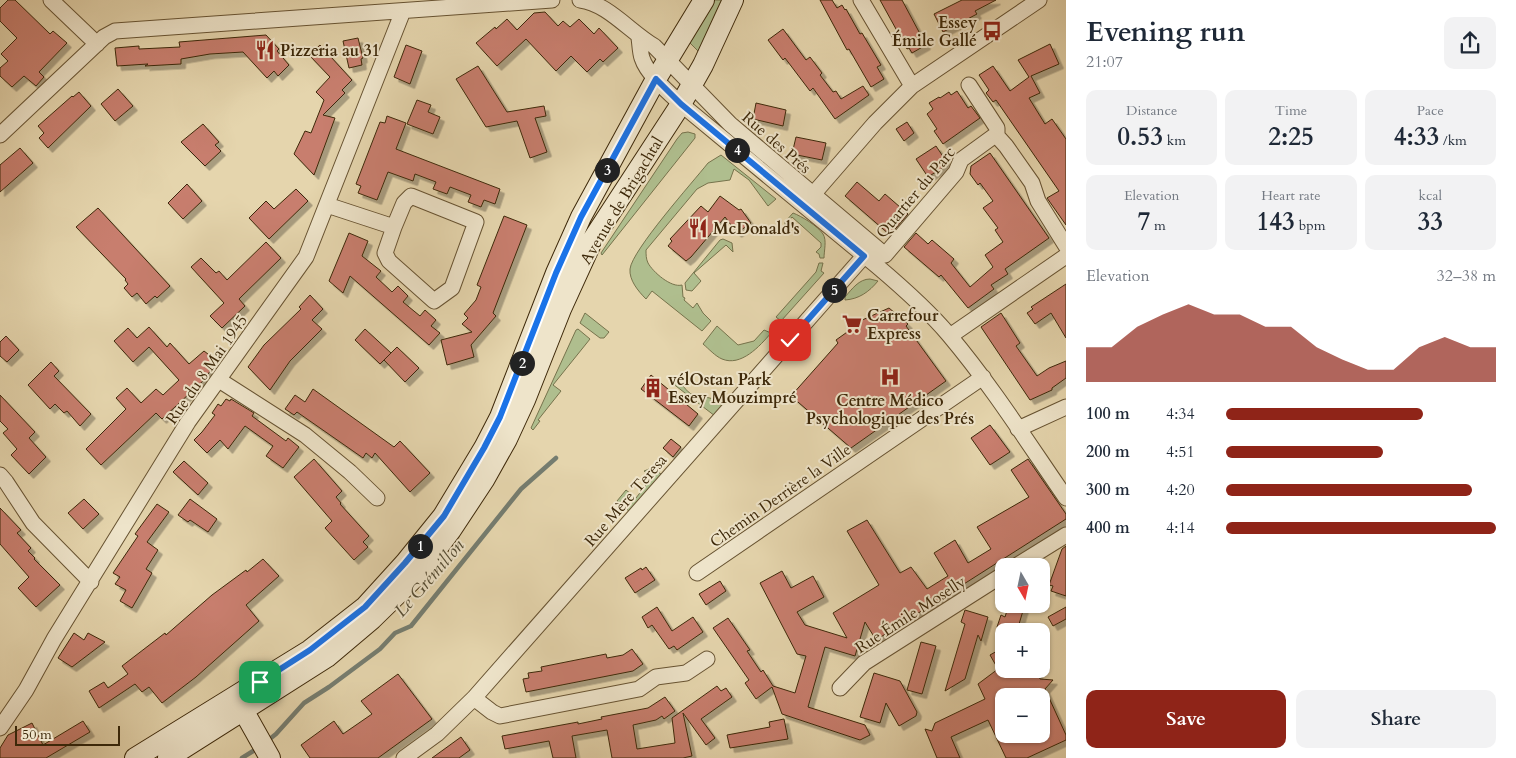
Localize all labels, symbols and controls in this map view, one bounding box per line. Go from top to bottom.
place label: Essey Émile Gallé [892,12,977,52]
text: Evening run [1086,13,1245,51]
button: share [1444,17,1496,69]
bus stop icon: Essey Émile Gallé [981,20,1003,42]
restaurant icon: Pizzeria au 31 [254,39,276,61]
place label: Pizzeria au 31 [280,40,380,62]
text: 21:07 [1086,51,1123,73]
text: Distance [1126,101,1177,120]
text: Time [1275,101,1307,120]
text: Pace [1417,101,1444,120]
street label: Rue des Prés [737,107,816,179]
text: 0.53 [1117,120,1163,154]
text: 2:25 [1268,120,1314,154]
text: 4:33 [1394,120,1439,154]
text: km [1163,131,1186,150]
text: /km [1439,131,1467,150]
street label: Avenue de Brigachtal [575,133,669,269]
pin: 4 [724,138,750,162]
text: 4 [734,141,741,160]
street label: Quartier du Parc [871,142,961,243]
pin: 3 [594,158,620,182]
text: 3 [604,161,611,180]
text: Elevation [1124,186,1179,205]
text: Heart rate [1261,186,1321,205]
text: kcal [1419,186,1442,205]
text: 7 [1137,205,1150,239]
text: 143 [1256,205,1295,239]
text: 33 [1418,205,1443,239]
text: m [1150,216,1166,235]
text: bpm [1295,216,1325,235]
restaurant icon: McDonald's [687,217,709,239]
place label: McDonald's [713,218,800,240]
text: Elevation [1086,265,1150,287]
text: 32–38 m [1437,265,1496,287]
pin: 5 [822,278,846,302]
text: 5 [831,281,838,300]
place label: Carrefour Express [867,305,939,345]
street label: Rue du 8 Mai 1945 [161,310,253,429]
supermarket icon: Carrefour Express [841,313,863,335]
pin [769,319,811,361]
icon: check [776,326,804,354]
pin: 2 [510,350,534,376]
text: 2 [519,354,526,373]
hospital icon: Centre Médico Psychologique des Prés [879,366,901,388]
place label: vélOstan Park Essey Mouzimpré [668,369,797,409]
building icon: vélOstan Park Essey Mouzimpré [642,377,664,399]
place label: Centre Médico Psychologique des Prés [806,390,974,430]
text: 100 m [1086,403,1130,425]
text: 4:34 [1166,403,1195,425]
street label: Chemin Derrière la Ville [706,439,856,553]
text: 200 m [1086,441,1130,463]
text: 4:51 [1166,441,1195,463]
street label: Rue Mère Teresa [580,450,672,551]
text: 300 m [1086,479,1130,501]
text: 4:20 [1166,479,1195,501]
text: 400 m [1086,517,1130,539]
text: 4:14 [1166,517,1195,539]
water label: Le Grémillon [389,534,470,623]
pin: 1 [408,534,432,558]
text: 1 [417,537,424,556]
north arrow [995,558,1050,612]
map controls [995,558,1050,743]
street label: Rue Émile Moselly [851,570,971,659]
button: + [995,623,1050,678]
pin [239,661,281,703]
icon: arrive [246,668,274,696]
button: − [995,688,1050,743]
button: Save [1086,690,1286,748]
button: Share [1296,690,1496,748]
scale bar [15,723,120,746]
text: 50 m [22,725,52,744]

